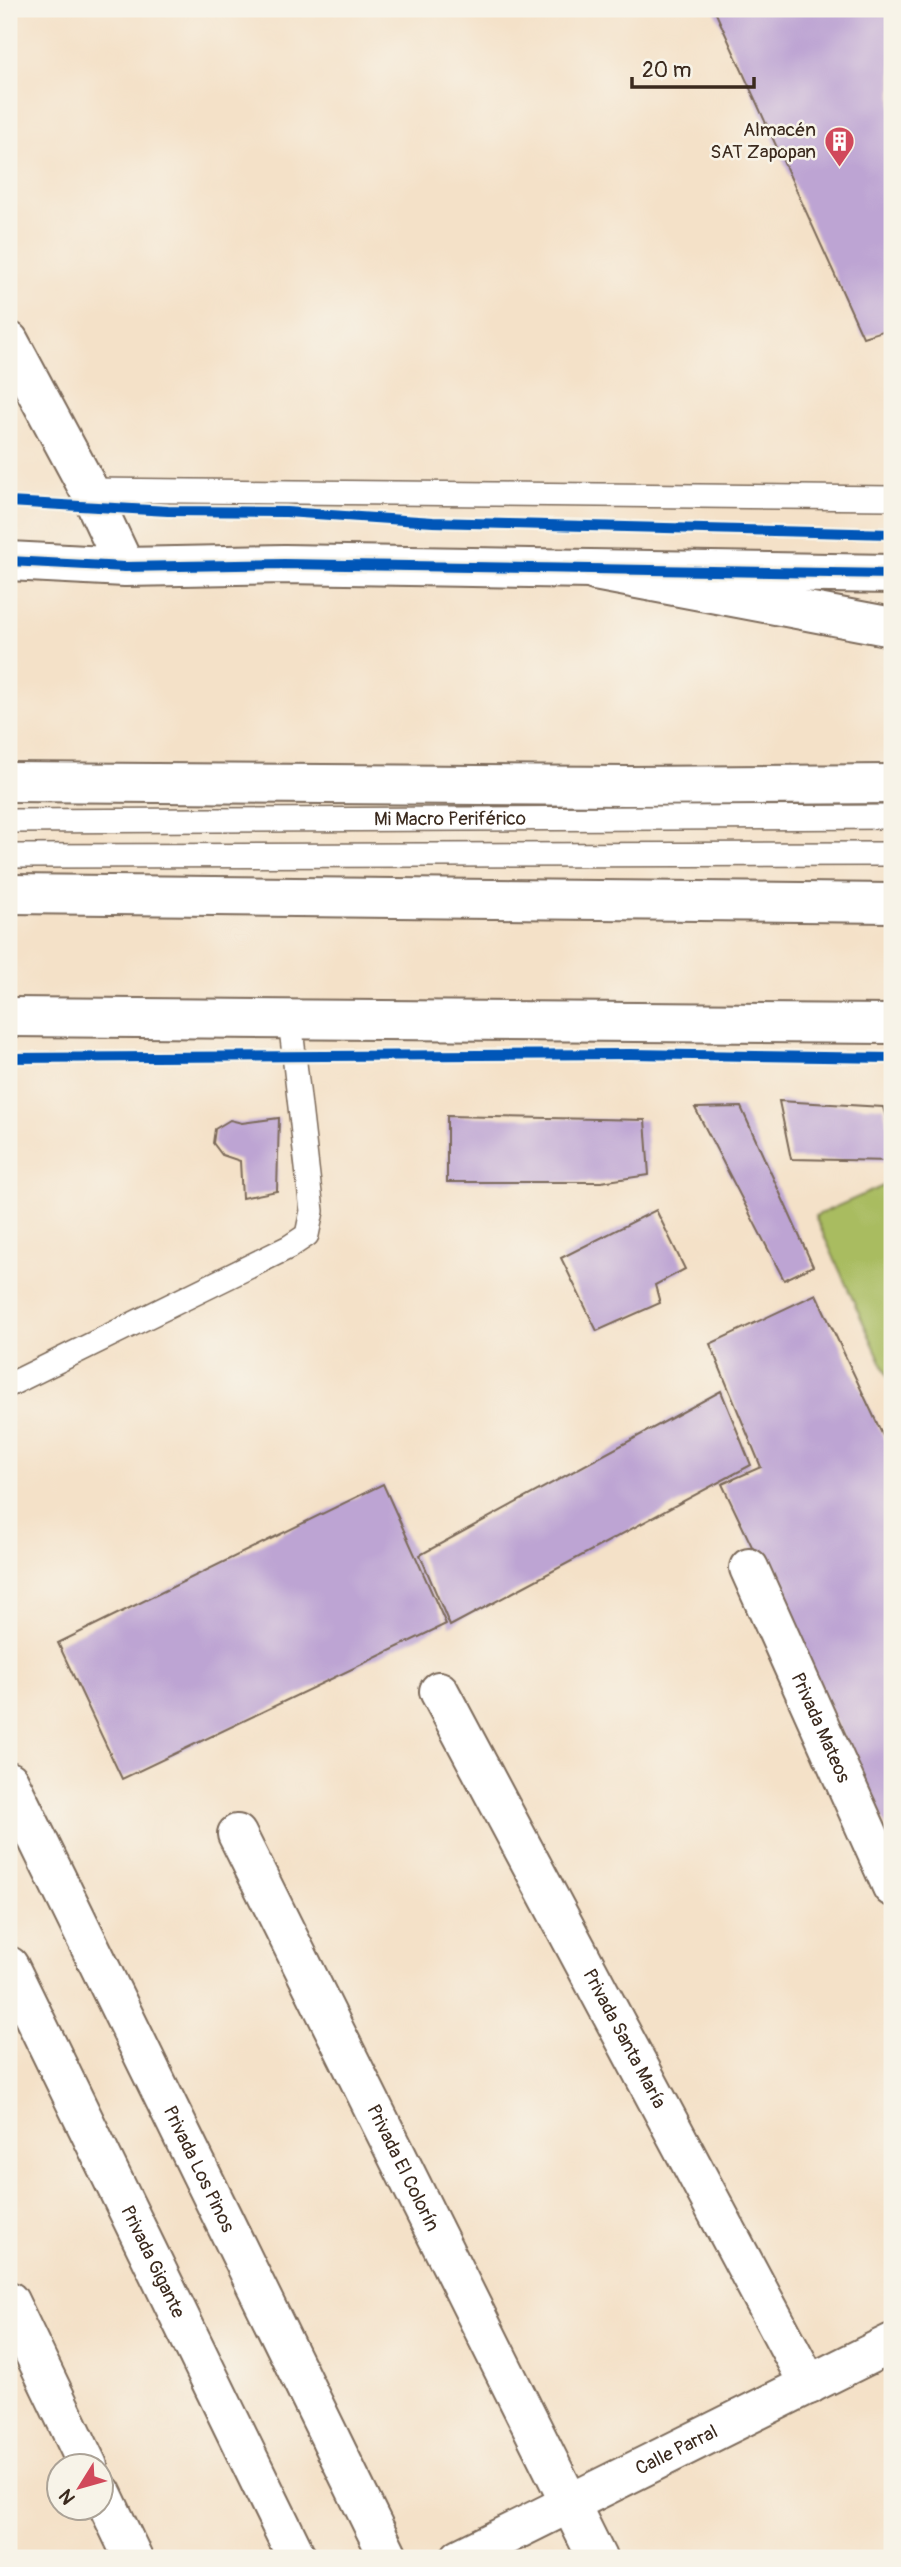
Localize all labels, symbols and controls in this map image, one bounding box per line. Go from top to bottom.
scale bar [632,46,754,90]
text: 20 m [642,57,691,84]
place label: Almacén SAT Zapopan [710,118,816,164]
building icon: Almacén SAT Zapopan [822,124,856,168]
street label: Mi Macro Periférico [374,807,526,831]
street label: Privada Mateos [785,1669,856,1787]
street label: Privada Santa María [577,1965,671,2113]
street label: Privada El Colorín [361,2101,445,2235]
street label: Privada Los Pinos [158,2102,240,2237]
street label: Privada Gigante [115,2202,191,2323]
street label: Calle Parral [632,2420,722,2481]
north arrow [46,2452,116,2522]
text: N [54,2484,81,2509]

